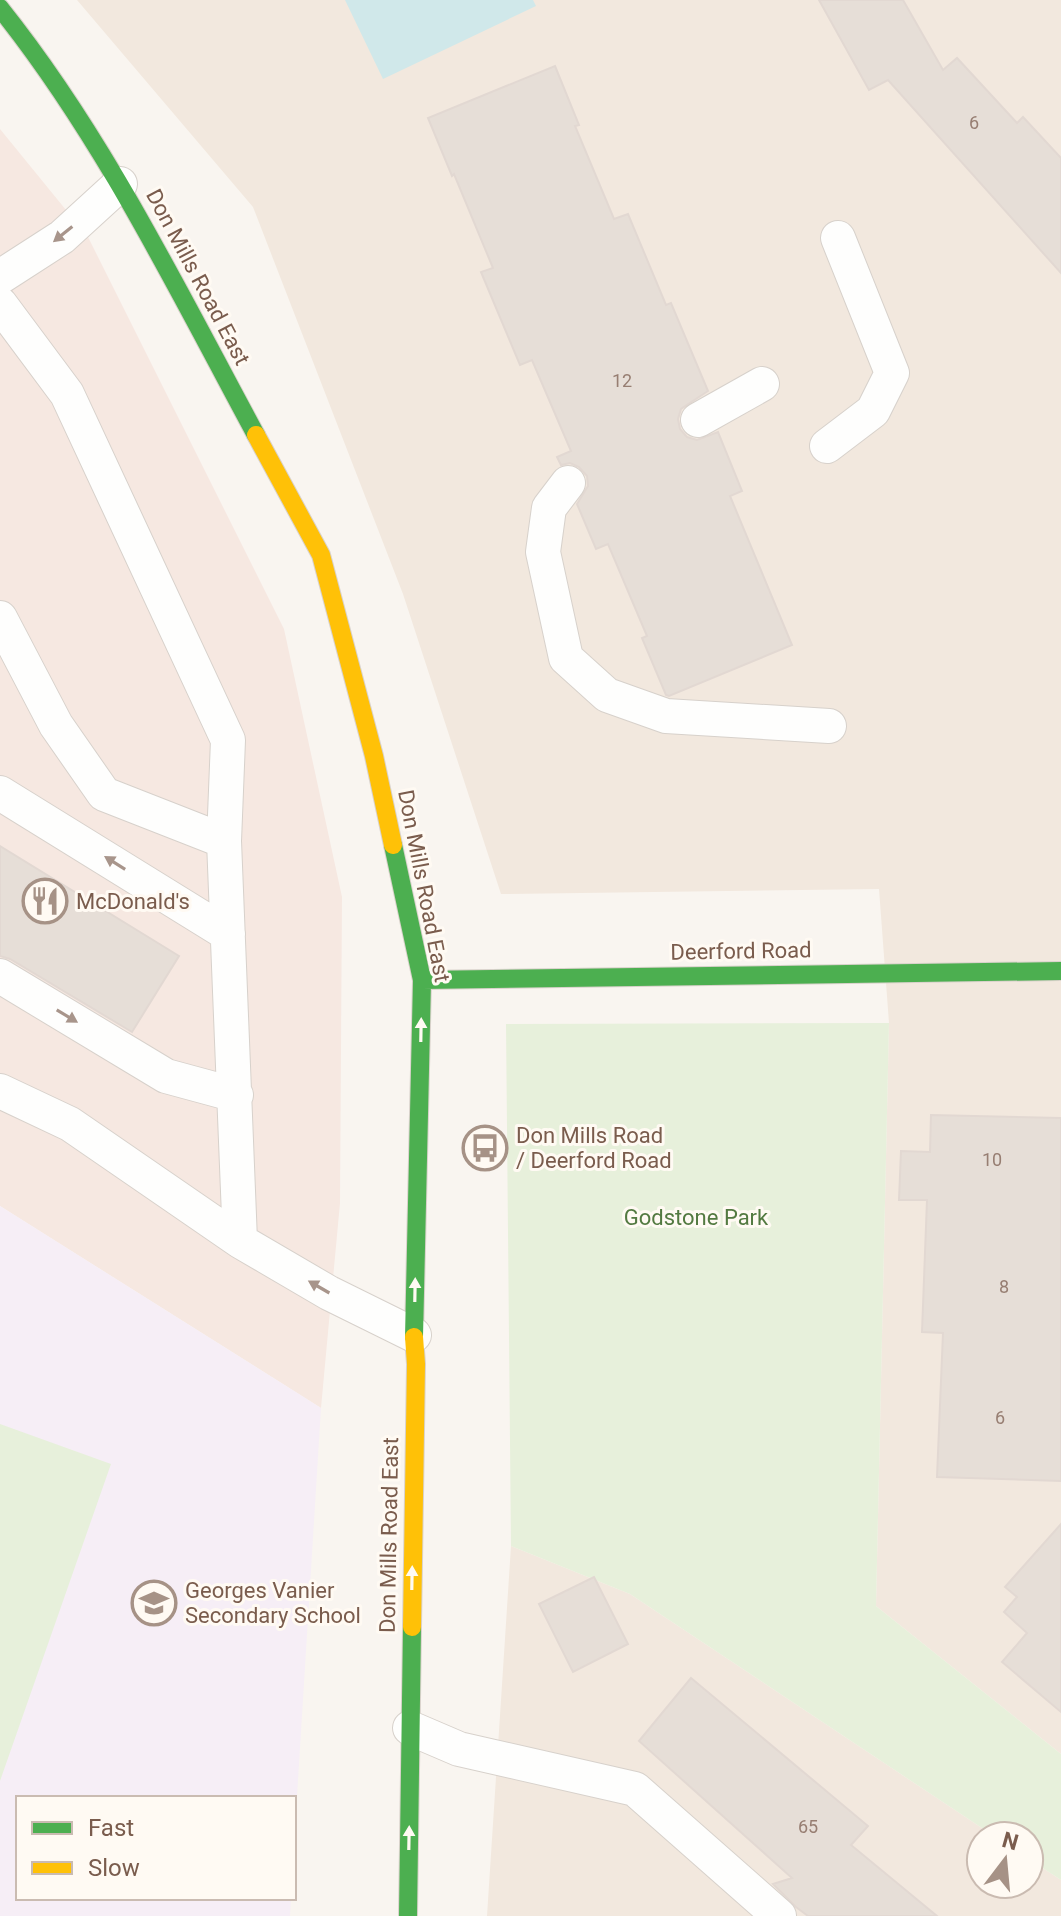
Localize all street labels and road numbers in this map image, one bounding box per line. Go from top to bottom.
street label: Don Mills Road East [141,185,255,369]
street label: Don Mills Road East [393,788,455,984]
street label: Deerford Road [670,937,812,965]
street label: Don Mills Road East [375,1437,403,1633]

